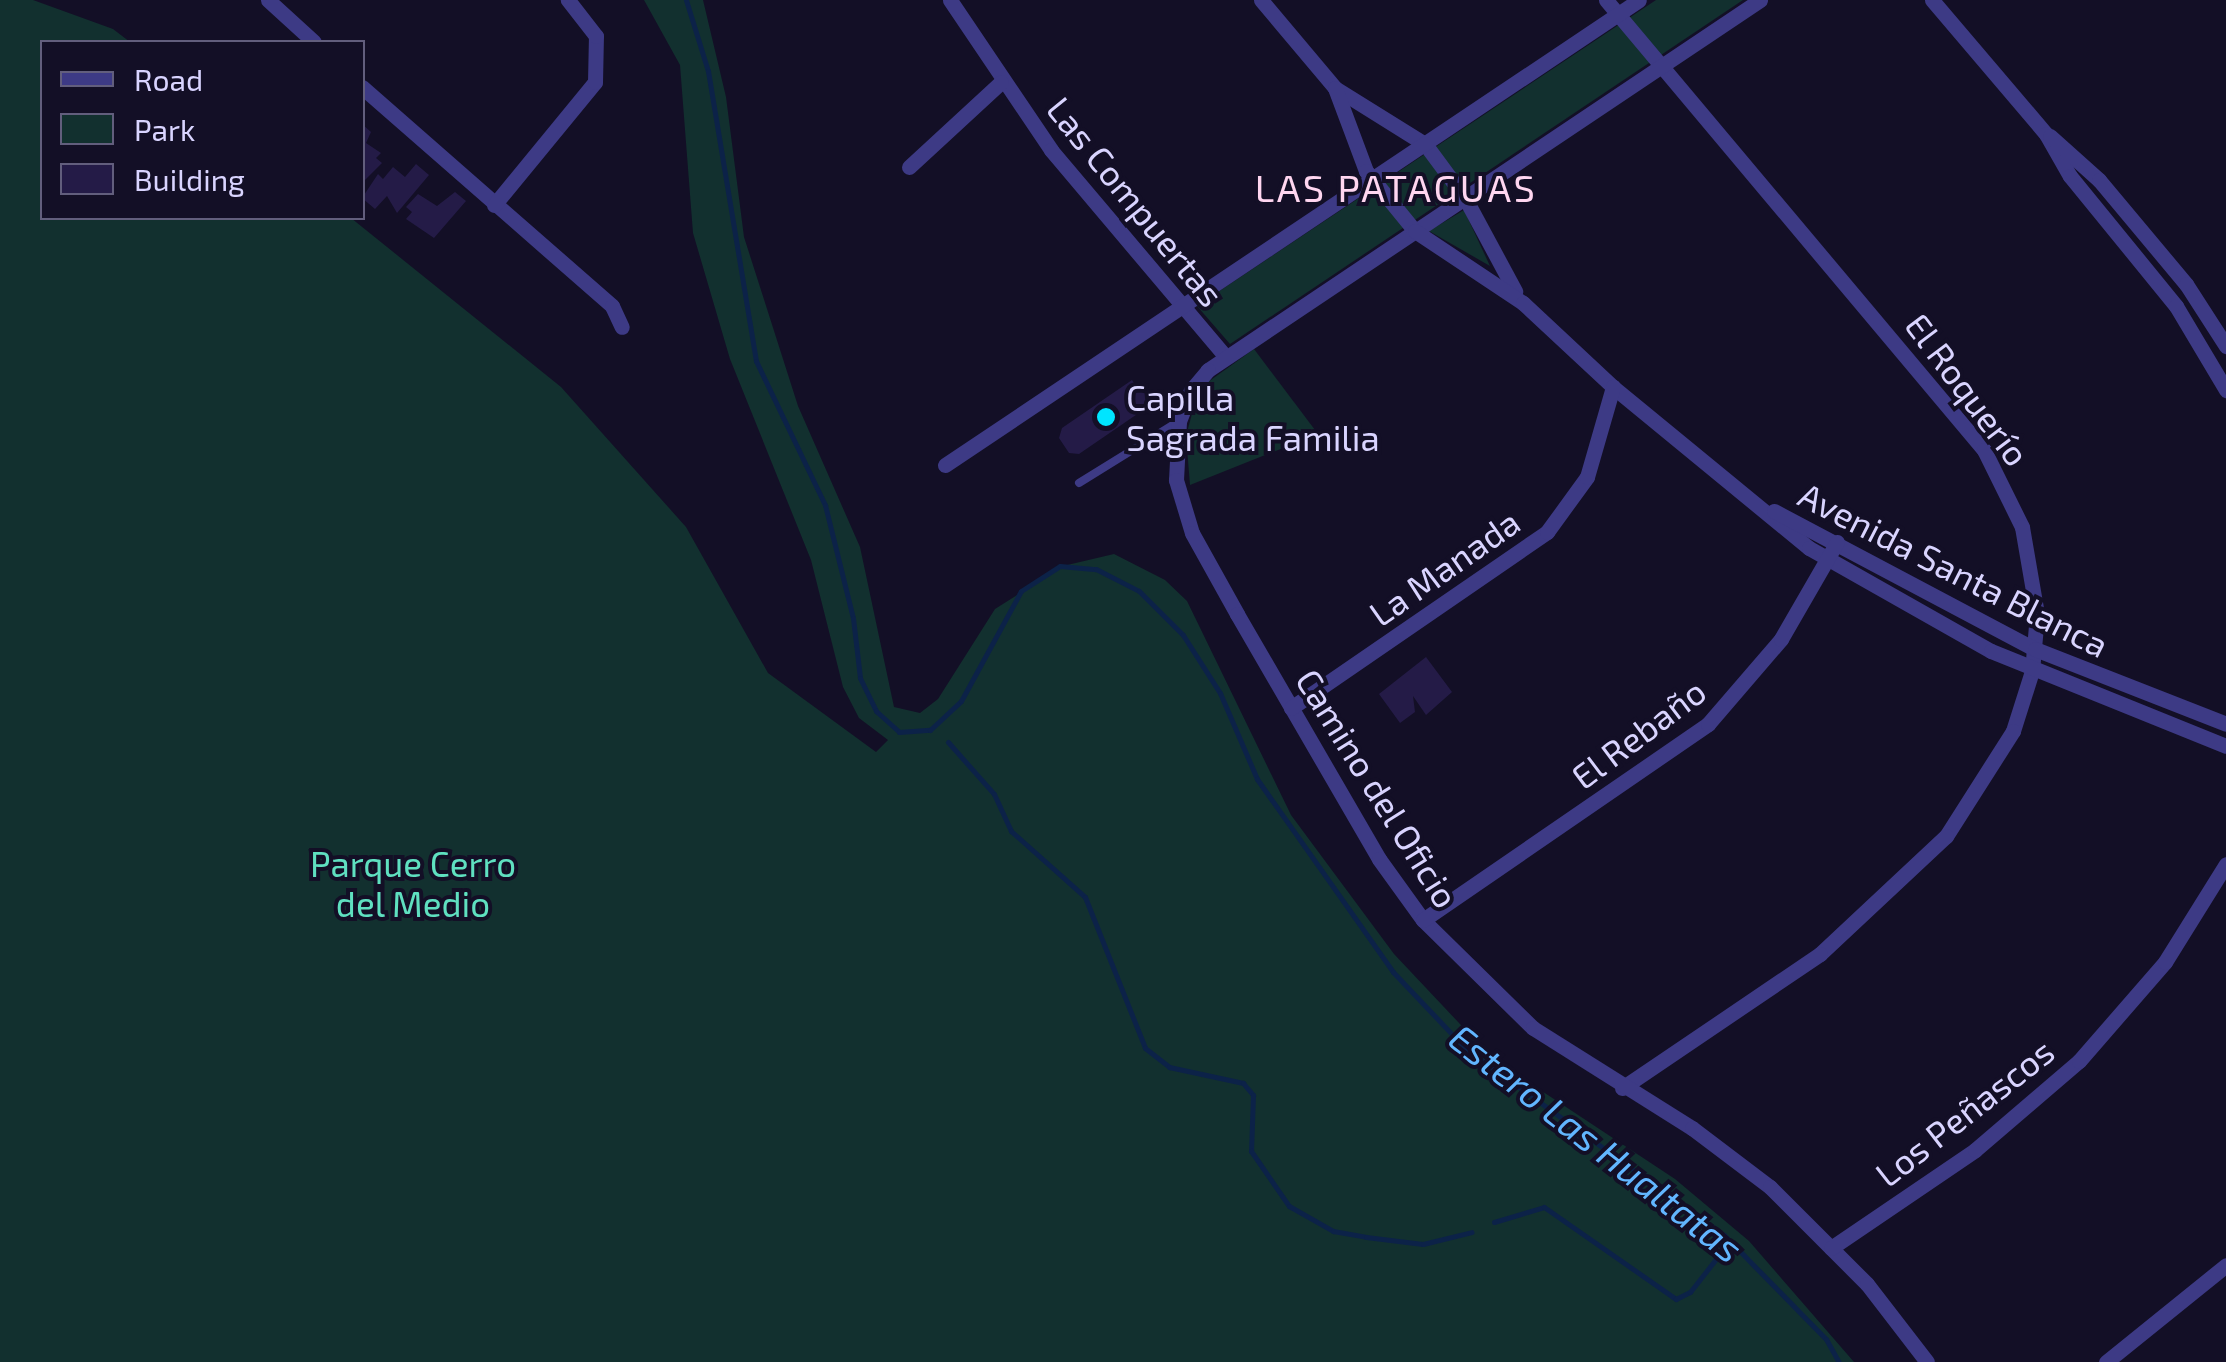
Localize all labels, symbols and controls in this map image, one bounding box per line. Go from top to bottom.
legend [40,40,365,220]
text: Road [134,61,203,97]
street label: Las Compuertas [1039,88,1233,314]
text: Park [134,111,195,147]
text: Building [134,161,245,197]
district label: LAS PATAGUAS [1255,165,1537,211]
street label: El Roquerío [1897,304,2039,474]
place label: Capilla Sagrada Familia [1126,376,1380,458]
marker: Capilla Sagrada Familia [1095,406,1117,428]
street label: Avenida Santa Blanca [1792,473,2116,665]
street label: La Manada [1361,500,1527,634]
street label: Camino del Oficio [1288,661,1468,915]
street label: El Rebaño [1562,669,1714,797]
park label: Parque Cerro del Medio [310,842,516,924]
water label: Estero Las Hualtatas [1440,1014,1752,1272]
street label: Los Peñascos [1867,1029,2061,1195]

